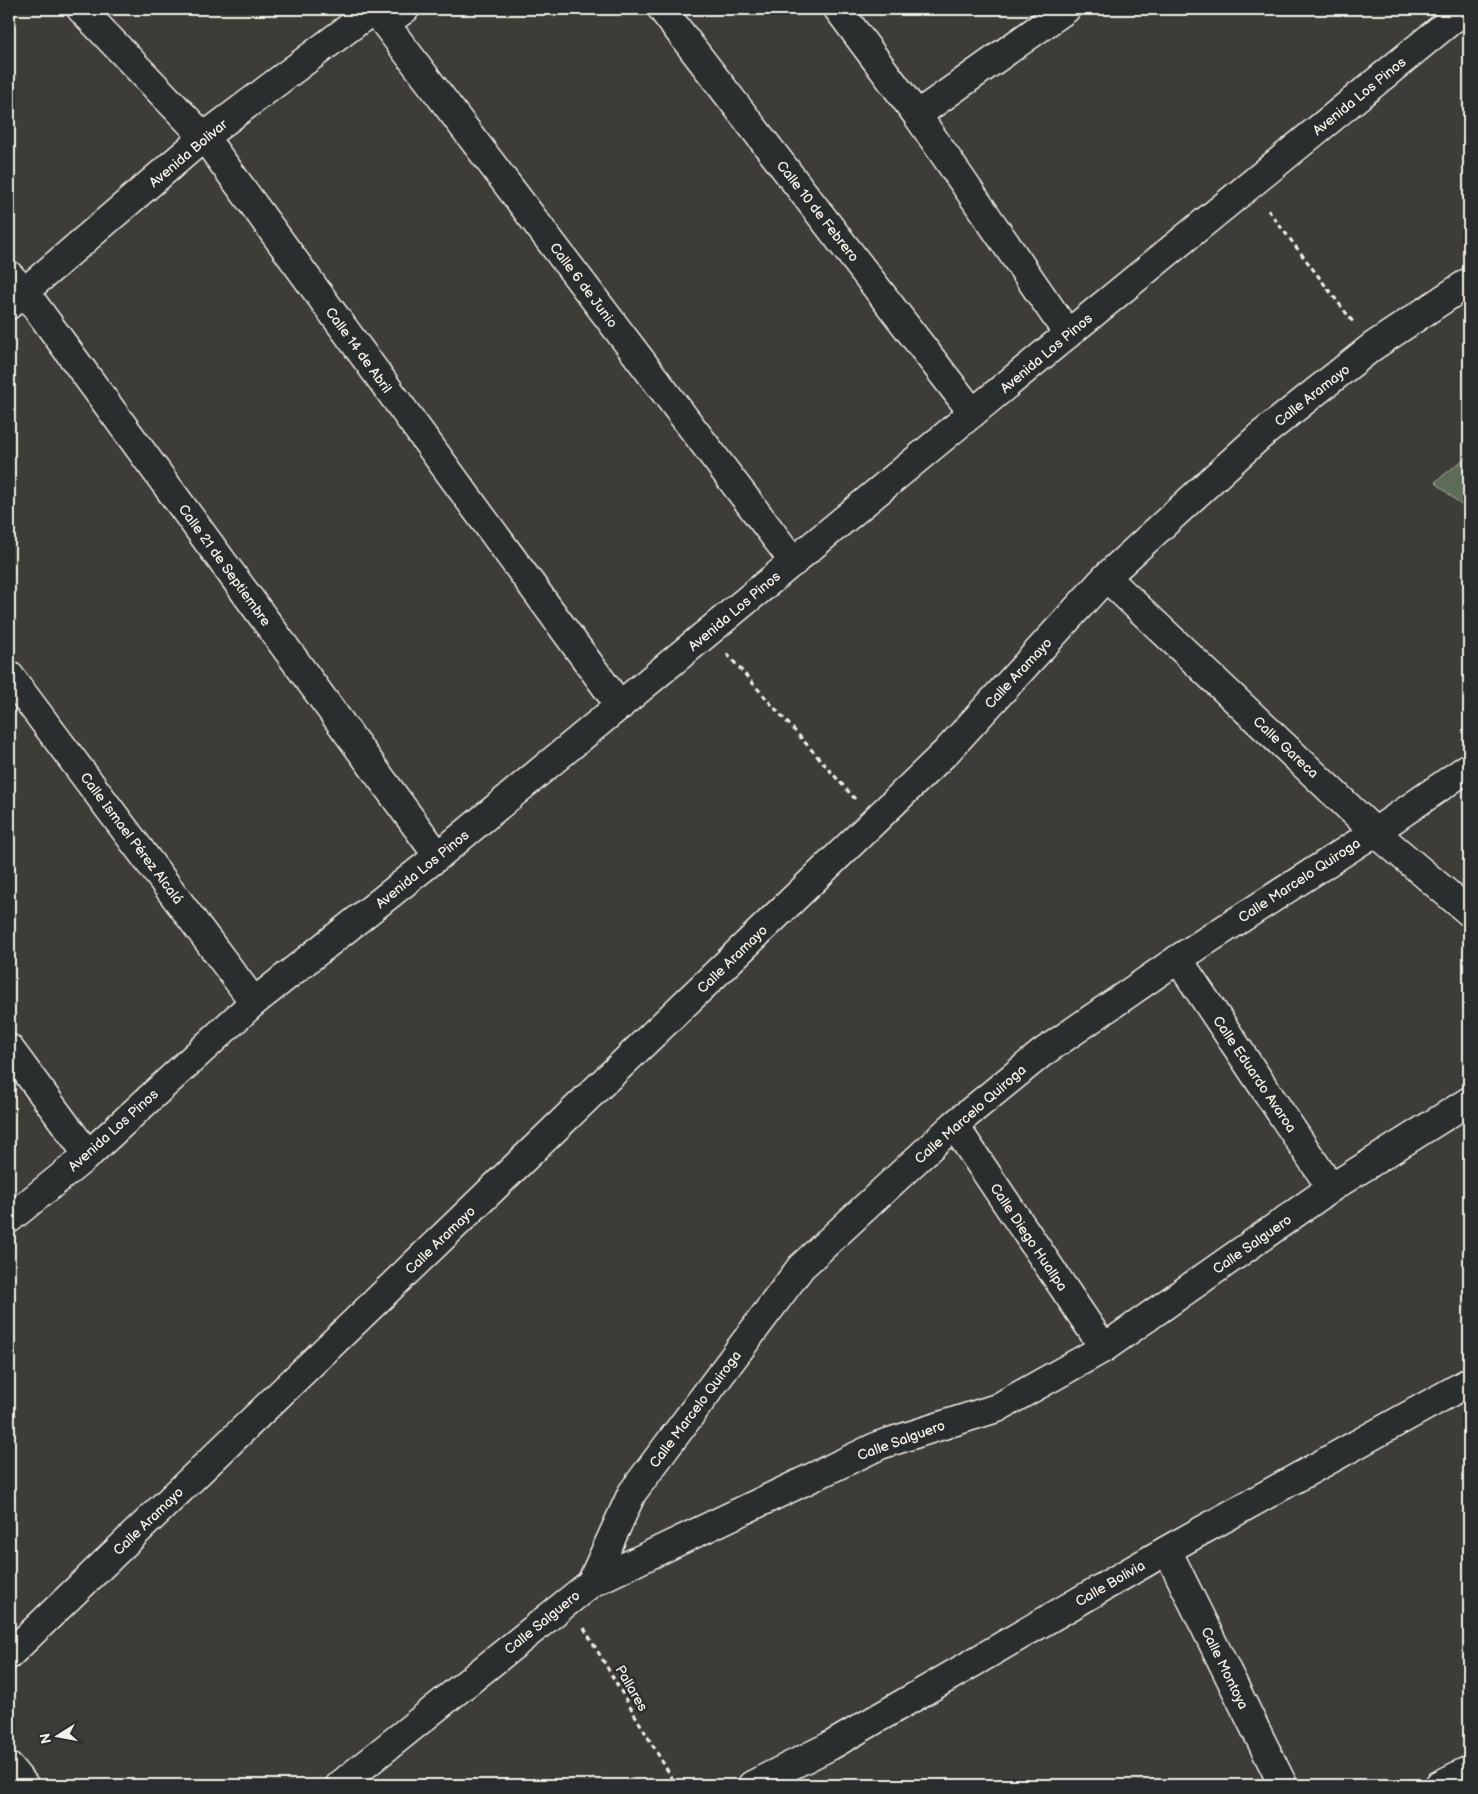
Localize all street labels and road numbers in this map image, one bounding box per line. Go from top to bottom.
street label: Avenida Los Pinos [1309,54,1409,139]
street label: Avenida Bolivar [146,115,232,191]
street label: Calle 10 de Febrero [773,157,862,265]
street label: Calle 6 de Junio [546,239,621,331]
street label: Calle 14 de Abril [322,304,395,396]
street label: Avenida Los Pinos [997,310,1096,397]
street label: Calle Aramayo [1271,361,1353,430]
street label: Calle 21 de Septiembre [175,501,275,630]
street label: Avenida Los Pinos [685,568,784,655]
street label: Calle Aramayo [981,634,1056,712]
street label: Calle Gareca [1250,713,1322,782]
street label: Calle Ismael Pérez Alcalá [77,769,187,907]
street label: Avenida Los Pinos [372,827,472,912]
street label: Calle Marcelo Quiroga [1235,835,1364,926]
street label: Calle Aramayo [694,922,771,997]
street label: Calle Eduardo Avaroa [1209,1013,1300,1136]
street label: Calle Marcelo Quiroga [911,1061,1030,1167]
street label: Avenida Los Pinos [65,1085,162,1175]
street label: Calle Diego Huallpa [986,1180,1071,1294]
street label: Calle Aramayo [402,1203,479,1278]
street label: Calle Salguero [1210,1211,1295,1278]
street label: Calle Marcelo Quiroga [646,1347,745,1471]
street label: Calle Salguero [855,1417,947,1464]
street label: Calle Aramayo [110,1484,187,1559]
street label: Calle Bolivia [1072,1557,1148,1610]
street label: Calle Salguero [501,1587,584,1658]
street label: Calle Montoya [1197,1624,1252,1712]
street label: Pallares [612,1662,652,1714]

